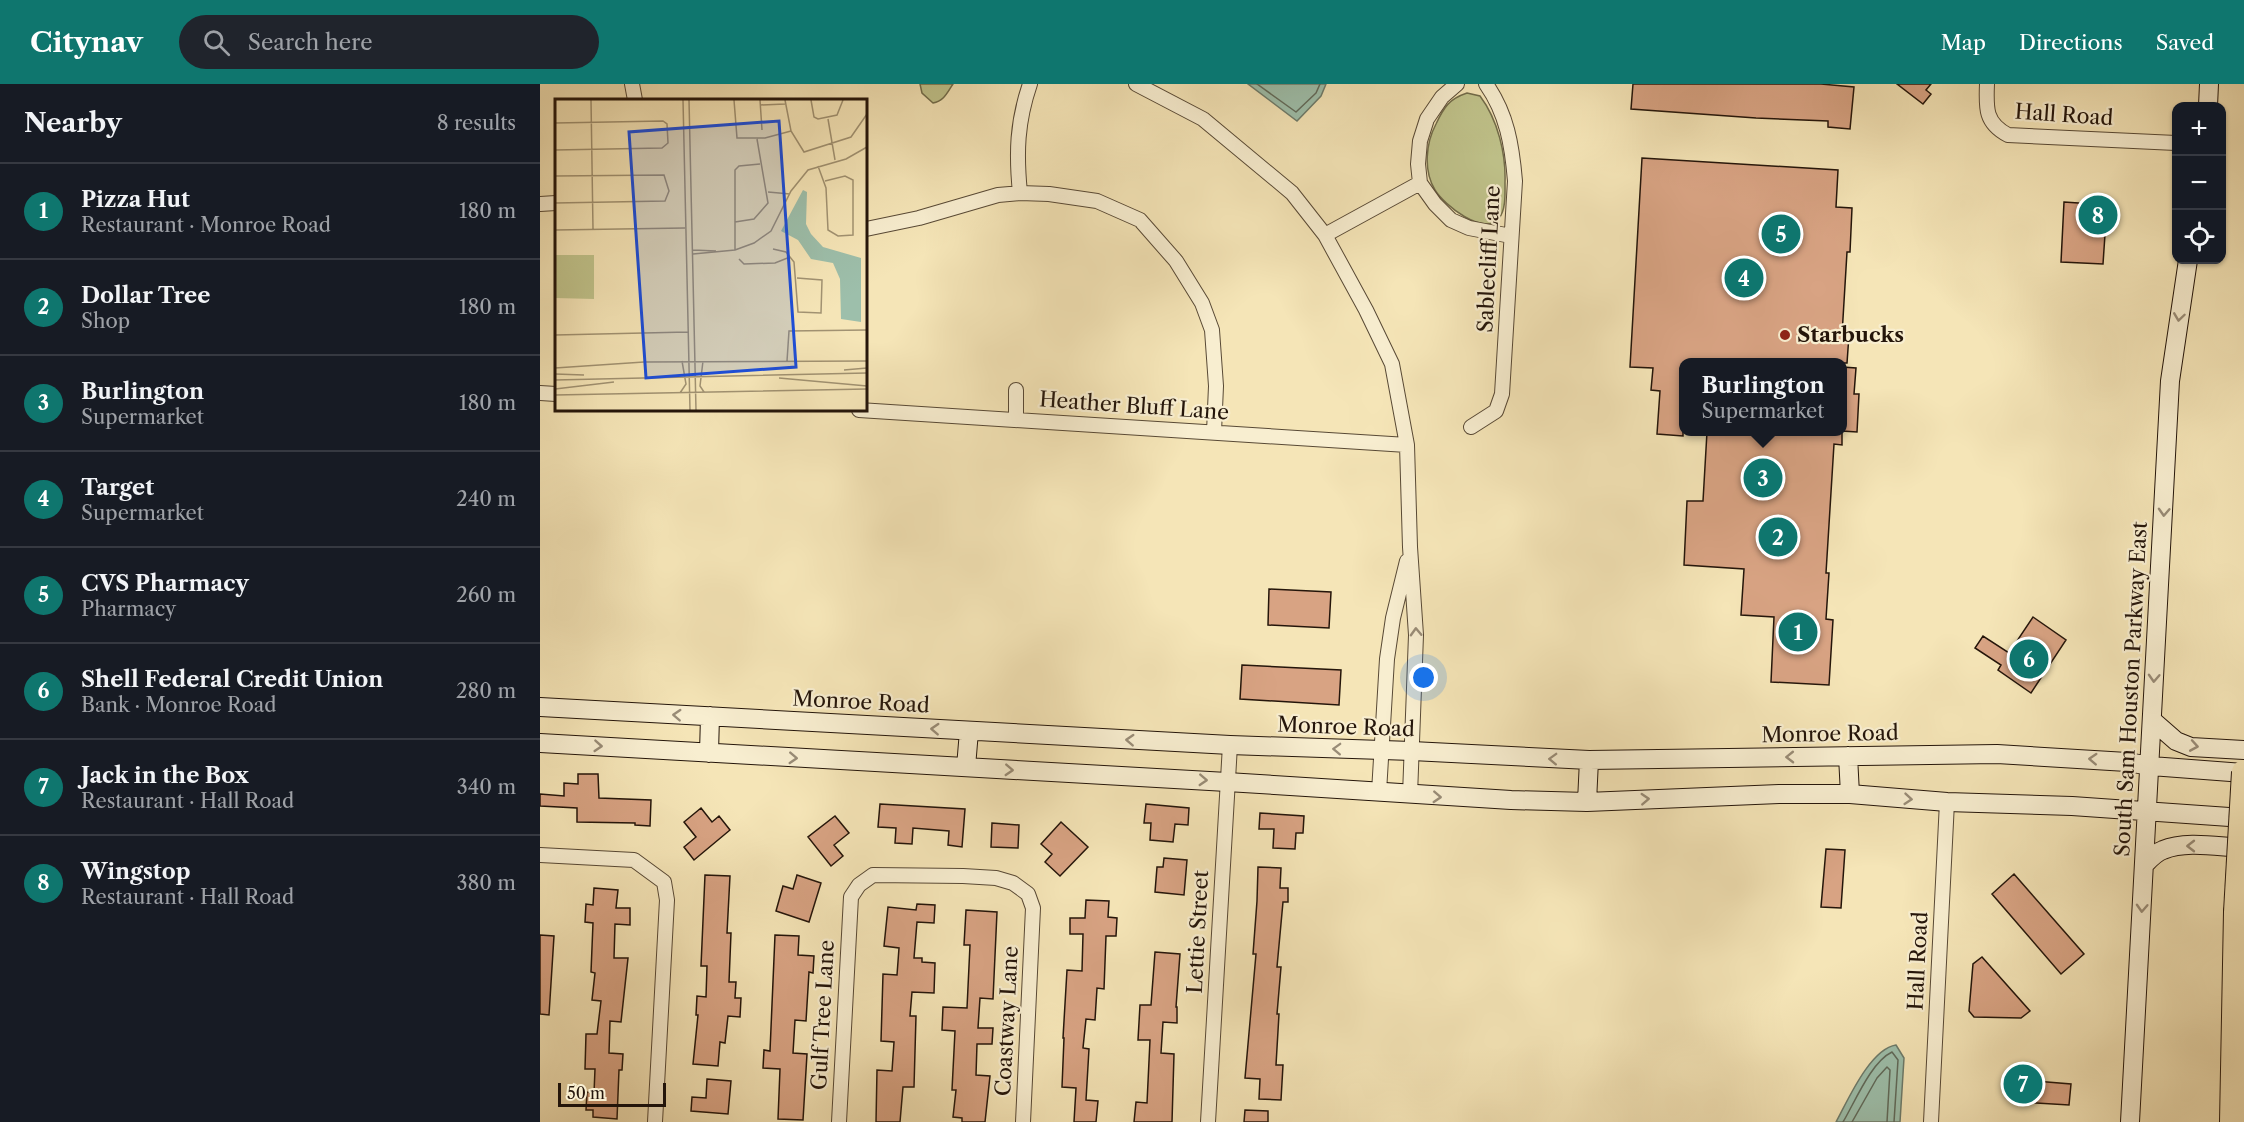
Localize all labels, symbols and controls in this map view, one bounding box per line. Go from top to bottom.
search box [179,15,599,69]
text: Citynav [30,25,143,59]
icon: search [200,26,233,59]
text: Search here [248,29,372,56]
text: Map [1941,30,1986,55]
text: Directions [2019,30,2123,55]
text: Saved [2156,30,2214,55]
inset map [555,99,867,411]
street label: Hall Road [2014,99,2114,130]
map controls [2172,102,2226,264]
button: + [2172,102,2226,156]
text: Nearby [24,107,122,139]
text: 8 results [437,111,516,135]
button: − [2172,156,2226,210]
street label: Sablecliff Lane [1472,185,1505,333]
text: Pizza Hut [81,186,190,213]
pin: 8 [2078,192,2118,238]
text: 1 [39,199,48,223]
text: 180 m [459,199,516,223]
button: locate [2172,210,2226,264]
pin: 5 [1762,212,1800,256]
text: Restaurant · Monroe Road [81,213,331,237]
pin: 4 [1724,256,1764,300]
text: Dollar Tree [81,282,210,309]
text: 2 [38,295,49,319]
text: 180 m [459,295,516,319]
text: Shop [81,309,130,333]
one-way arrow [2174,313,2186,322]
place label: Starbucks [1797,322,1904,347]
marker: Starbucks [1778,328,1792,342]
popup [1679,358,1847,436]
text: Burlington [1701,372,1825,399]
text: Burlington [81,378,204,405]
street label: Heather Bluff Lane [1038,386,1230,425]
text: 3 [38,391,49,415]
text: 180 m [459,391,516,415]
text: Supermarket [1701,399,1824,423]
text: Supermarket [81,405,204,429]
pin: 3 [1744,456,1782,500]
text: Target [81,474,154,501]
text: 4 [38,487,49,511]
text: 240 m [456,487,516,511]
text: Supermarket [81,501,204,525]
one-way arrow [2157,507,2170,516]
pin: 2 [1758,514,1798,560]
street label: South Sam Houston Parkway East [2109,520,2152,857]
text: CVS Pharmacy [81,570,249,597]
text: 5 [38,583,49,607]
text: 260 m [456,583,516,607]
text: Pharmacy [81,597,176,621]
pin: 1 [1778,610,1818,654]
one-way arrow [1409,627,1422,636]
pin: 6 [2010,636,2048,682]
your location [1409,663,1438,692]
text: Shell Federal Credit Union [81,666,383,693]
one-way arrow [2148,673,2161,682]
text: 6 [38,679,49,703]
text: 280 m [456,679,516,703]
street label: Monroe Road [792,685,931,718]
text: Bank · Monroe Road [81,693,276,717]
one-way arrow [673,708,682,721]
street label: Monroe Road [1277,712,1415,741]
street label: Monroe Road [1761,720,1899,747]
one-way arrow [930,723,939,736]
one-way arrow [1125,733,1134,746]
one-way arrow [2189,739,2199,751]
one-way arrow [594,740,603,753]
one-way arrow [1333,742,1342,755]
one-way arrow [1785,750,1794,763]
one-way arrow [789,751,798,764]
one-way arrow [1548,752,1557,765]
one-way arrow [2088,753,2097,766]
text: Jack in the Box [81,762,249,789]
one-way arrow [1004,763,1013,776]
one-way arrow [1199,774,1208,787]
text: 7 [38,775,49,799]
text: 340 m [457,775,516,799]
text: Restaurant · Hall Road [81,789,294,813]
one-way arrow [1433,790,1442,803]
one-way arrow [1904,792,1913,805]
one-way arrow [1641,793,1650,806]
one-way arrow [2187,840,2196,852]
text: Wingstop [81,858,190,885]
street label: Lettie Street [1182,869,1213,994]
text: 8 [37,871,50,895]
text: 380 m [457,871,516,895]
text: Restaurant · Hall Road [81,885,294,909]
one-way arrow [2135,903,2148,912]
street label: Hall Road [1902,911,1933,1011]
street label: Gulf Tree Lane [806,939,839,1091]
street label: Coastway Lane [990,945,1023,1097]
pin: 7 [2004,1062,2042,1106]
scale bar [558,1080,666,1108]
text: 50 m [567,1083,605,1103]

